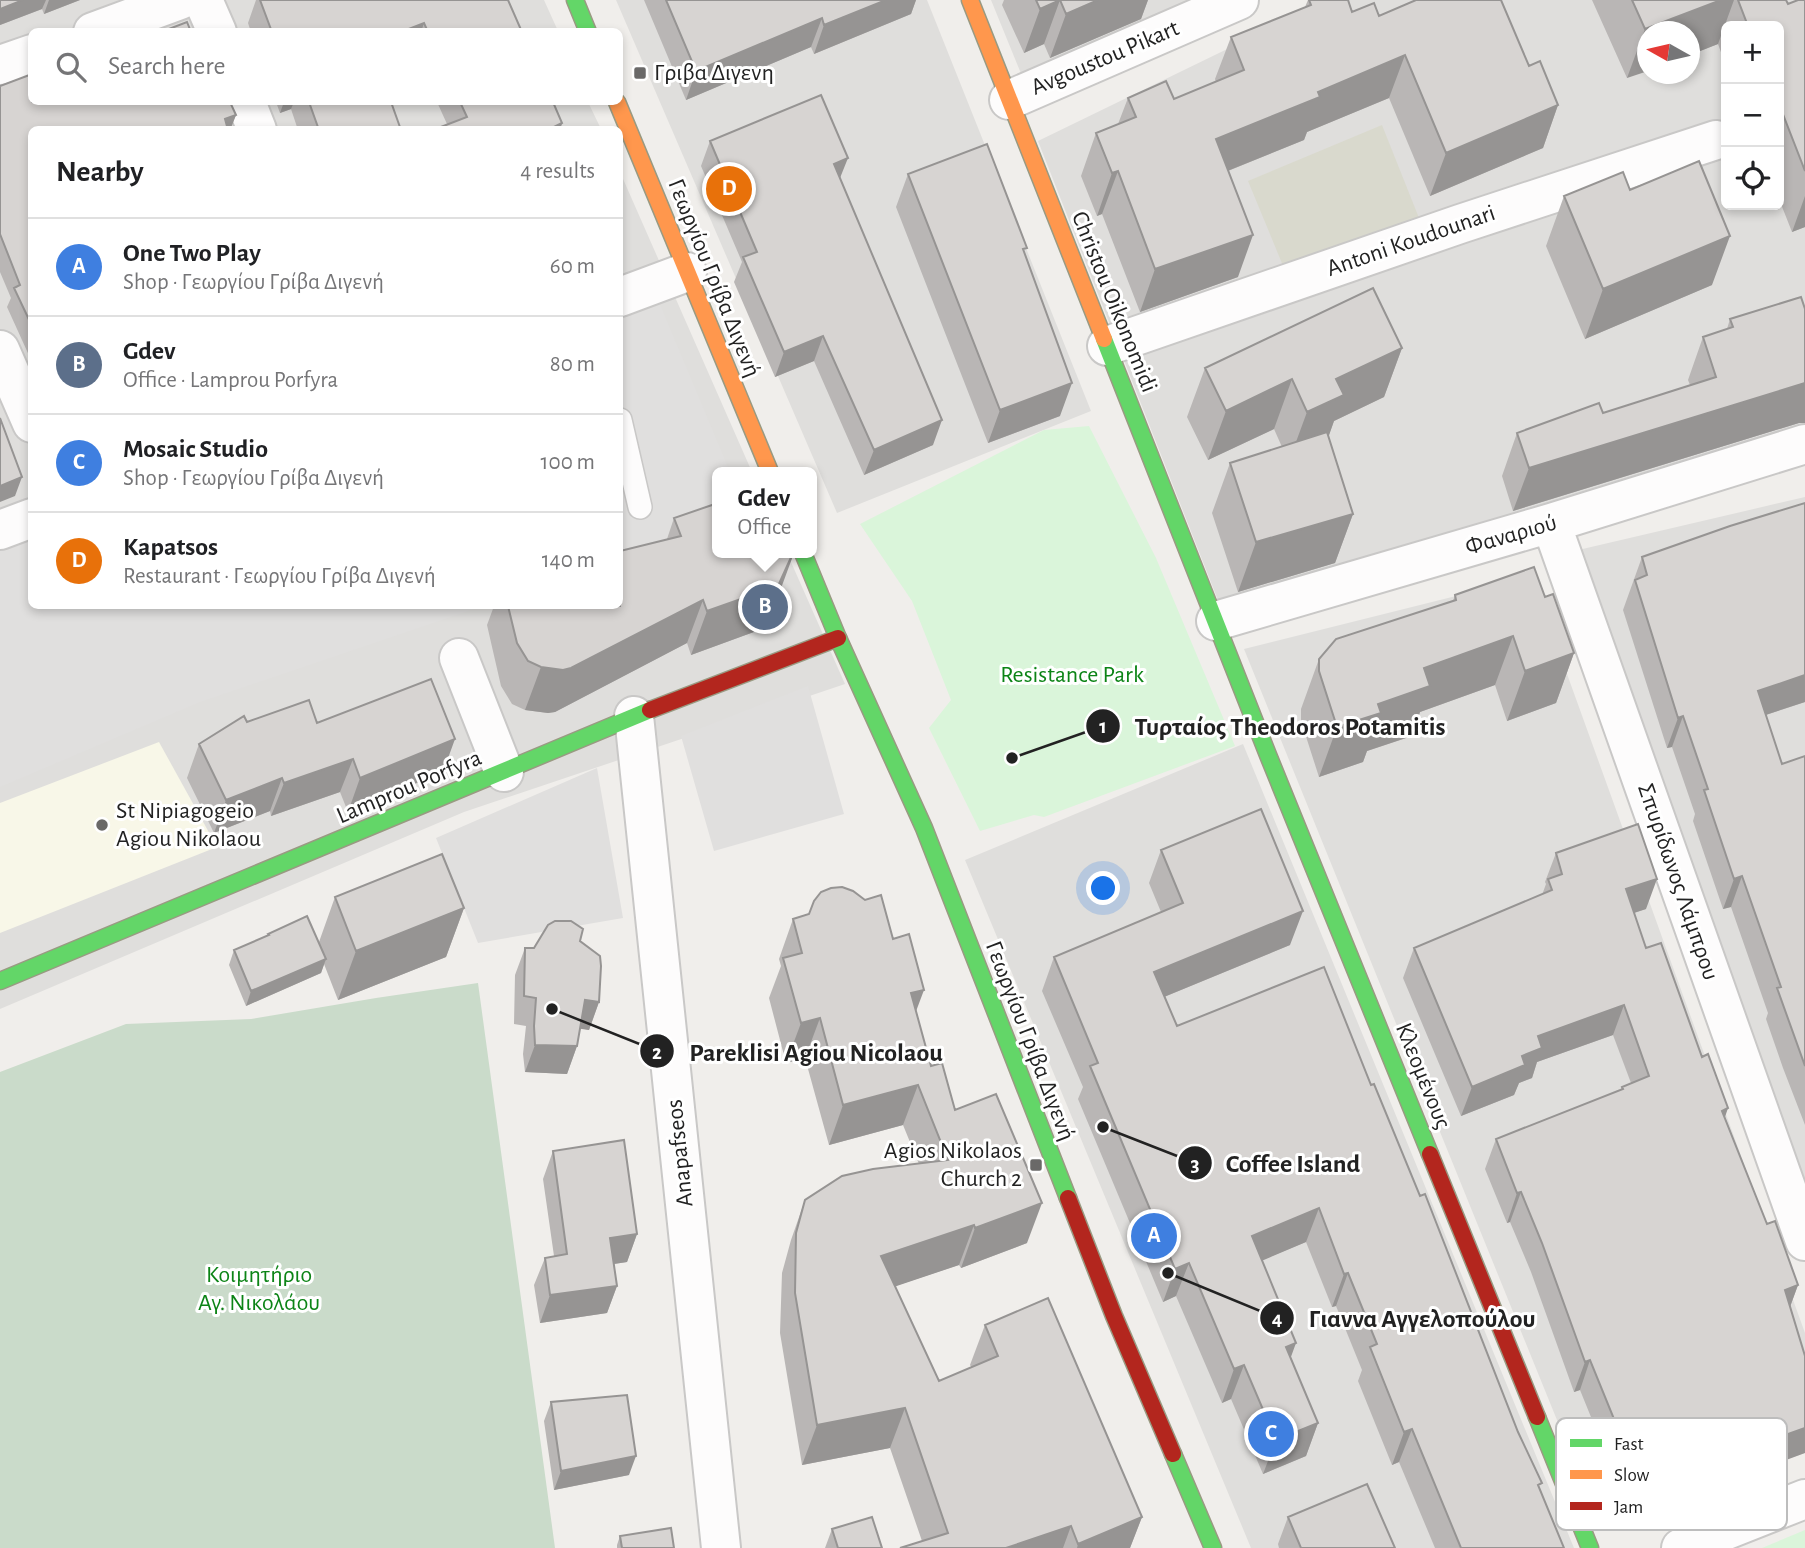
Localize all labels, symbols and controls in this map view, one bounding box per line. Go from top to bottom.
street label: Avgoustou Pikart [1028,16,1183,100]
north arrow [1637,21,1700,84]
map controls [1721,21,1784,210]
button: + [1721,21,1784,84]
search box [28,28,623,105]
icon: search [52,48,90,86]
text: Search here [108,53,226,79]
place label: Γριβα Διγενη [654,61,774,85]
marker: Γριβα Διγενη [632,65,648,81]
button: − [1721,84,1784,147]
button: locate [1721,147,1784,210]
text: Nearby [56,157,144,187]
text: 4 results [520,160,595,183]
pin: D [706,163,752,215]
street label: Γεωργίου Γρίβα Διγενή [663,176,765,380]
street label: Antoni Koudounari [1324,201,1498,281]
street label: Christou Oikonomidi [1067,208,1161,396]
text: One Two Play [123,240,261,266]
text: A [72,255,86,278]
text: 60 m [550,255,595,278]
text: Shop · Γεωργίου Γρίβα Διγενή [123,271,384,294]
text: Gdev [123,338,176,364]
text: B [72,353,86,376]
text: 80 m [550,353,595,376]
text: Office · Lamprou Porfyra [123,369,338,392]
text: Mosaic Studio [123,436,268,462]
text: C [73,451,85,474]
text: 100 m [541,451,595,474]
text: Shop · Γεωργίου Γρίβα Διγενή [123,467,384,490]
popup [712,467,817,558]
text: Gdev [738,485,790,511]
street label: Φαναριού [1463,511,1559,559]
text: Office [738,516,791,539]
text: Kapatsos [123,534,218,560]
text: D [71,549,87,572]
text: 140 m [542,549,595,572]
text: Restaurant · Γεωργίου Γρίβα Διγενή [123,565,436,588]
pin: B [742,581,788,633]
park label: Resistance Park [1000,663,1144,687]
callout: Τυρταίος Theodoros Potamitis [1085,702,1459,749]
text: Τυρταίος Theodoros Potamitis [1135,714,1445,740]
text: 1 [1099,716,1107,737]
street label: Lamprou Porfyra [333,746,485,828]
street label: Σπυρίδωνος Λάμπρου [1633,781,1723,983]
place label: St Nipiagogeio Agiou Nikolaou [116,799,261,851]
marker: St Nipiagogeio Agiou Nikolaou [94,817,110,833]
your location [1086,871,1120,905]
street label: Γεωργίου Γρίβα Διγενή [981,938,1079,1144]
street label: Κλεομένους [1391,1020,1455,1132]
callout: Pareklisi Agiou Nicolaou [640,1028,956,1075]
text: Pareklisi Agiou Nicolaou [689,1040,943,1066]
text: 2 [652,1042,662,1063]
street label: Anapafseos [662,1098,698,1208]
place label: Agios Nikolaos Church 2 [884,1139,1022,1191]
callout: Coffee Island [1177,1140,1375,1187]
text: Coffee Island [1226,1151,1361,1177]
text: 3 [1190,1154,1200,1175]
marker: Agios Nikolaos Church 2 [1028,1157,1044,1173]
pin: A [1131,1210,1177,1262]
park label: Κοιμητήριο Αγ. Νικολάου [198,1263,320,1315]
callout: Γιαννα Αγγελοπούλου [1259,1294,1549,1341]
text: Γιαννα Αγγελοπούλου [1308,1306,1536,1332]
text: 4 [1272,1308,1282,1329]
pin: C [1248,1408,1294,1460]
legend [1556,1418,1787,1530]
text: Fast [1614,1435,1644,1454]
text: Slow [1614,1466,1650,1485]
text: Jam [1614,1498,1643,1517]

